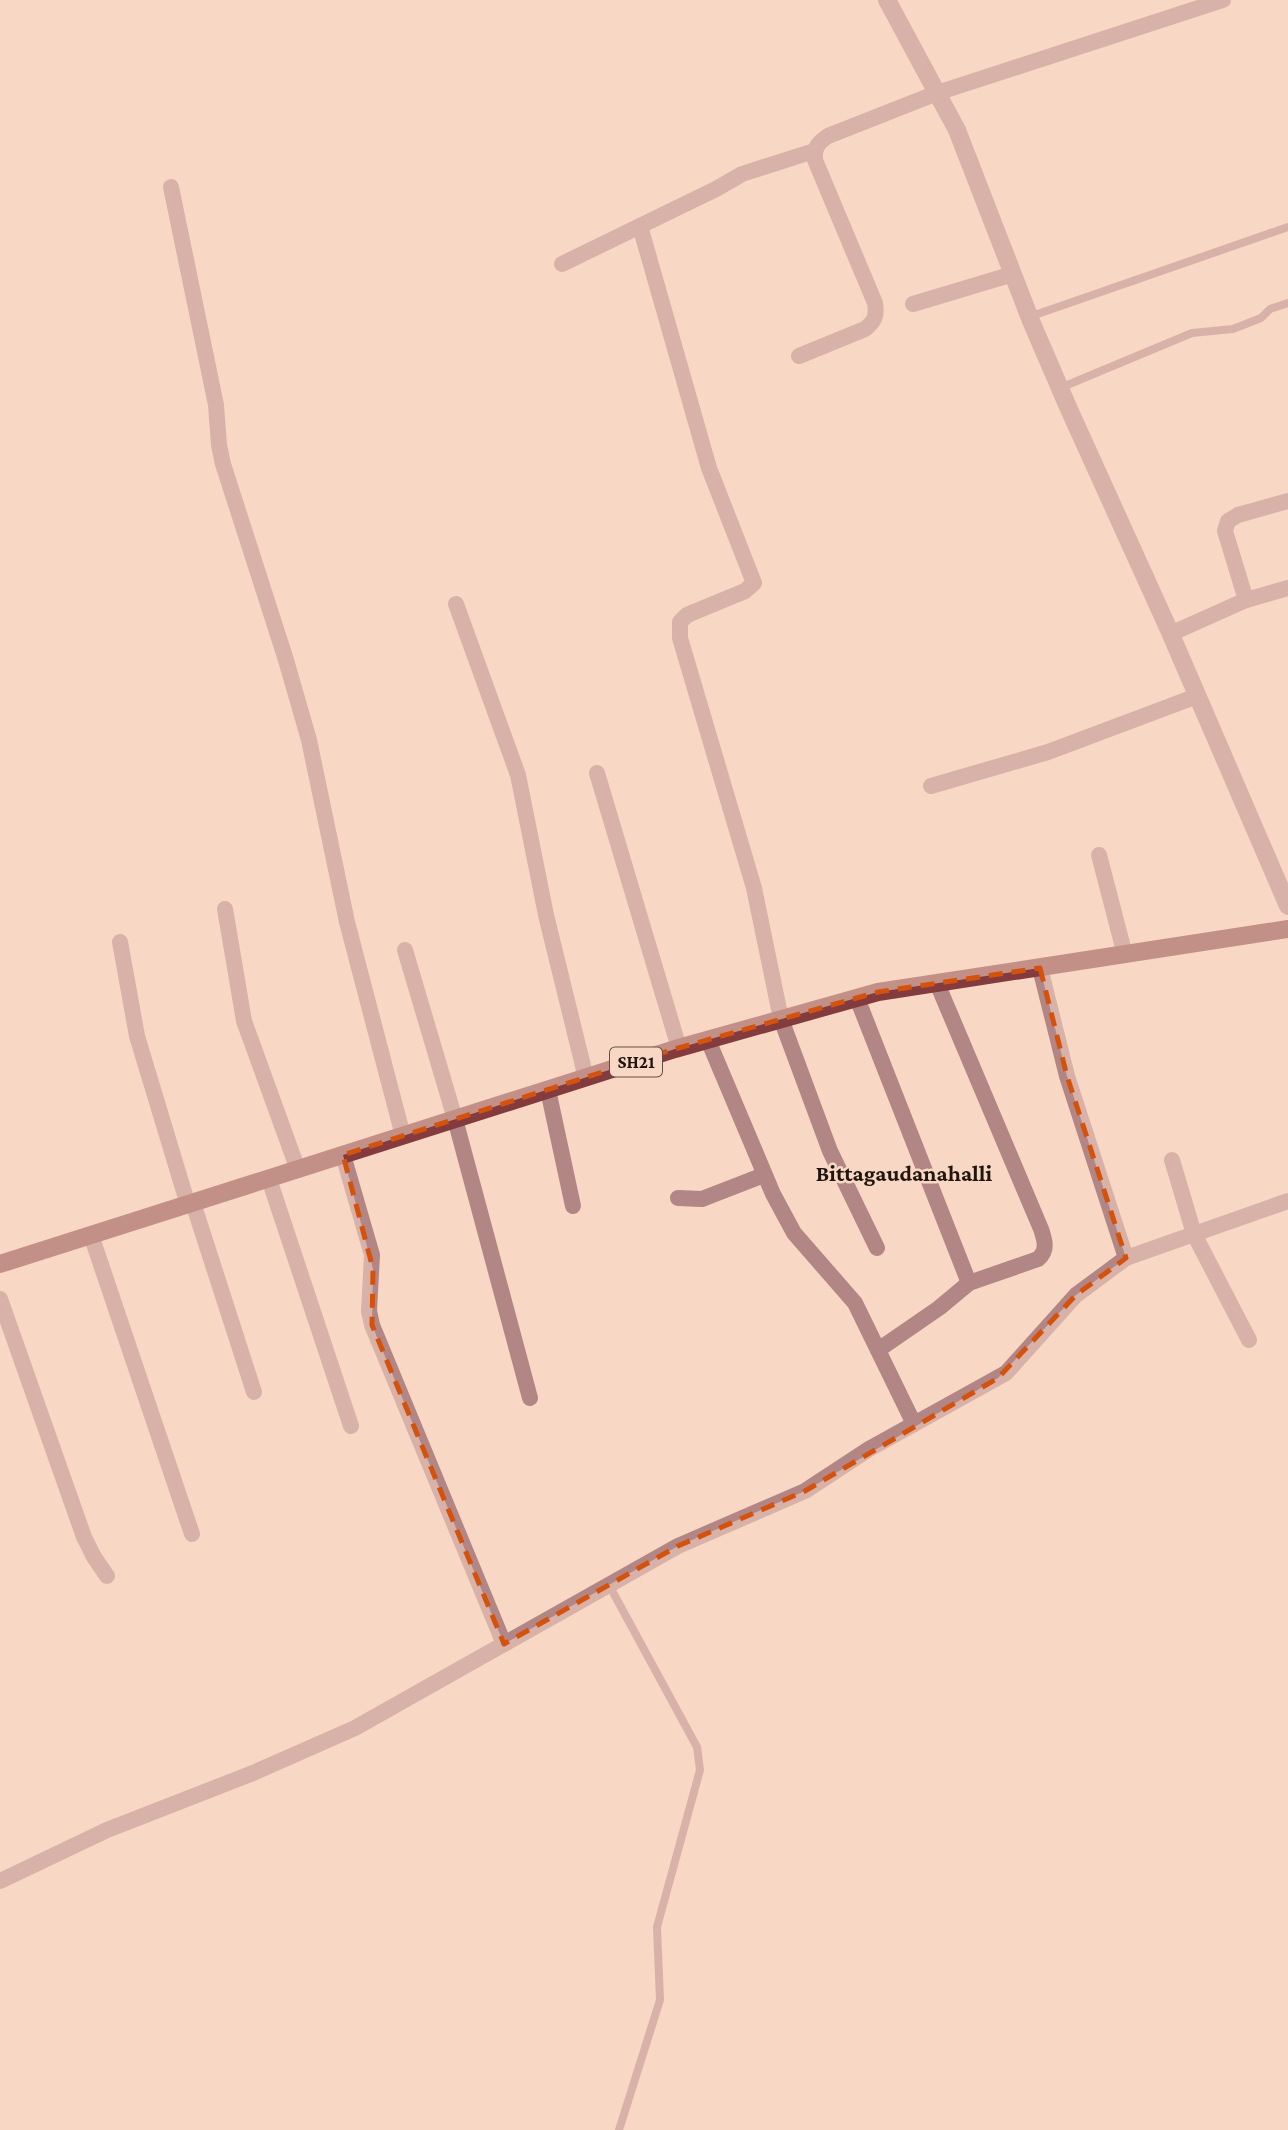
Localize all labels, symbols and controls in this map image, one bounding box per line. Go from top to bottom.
road number: SH21 [610,1048,662,1077]
district label: Bittagaudanahalli [816,1160,992,1186]

